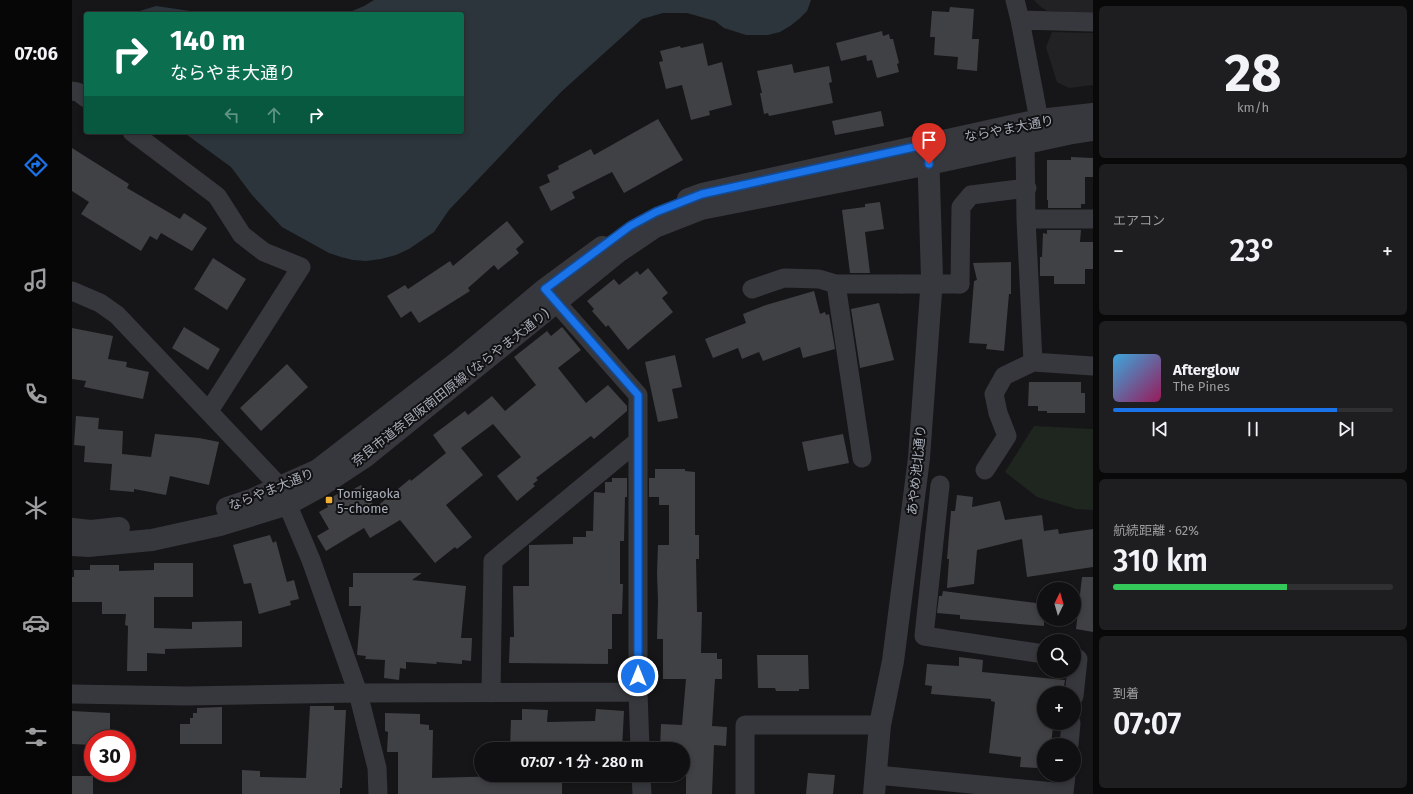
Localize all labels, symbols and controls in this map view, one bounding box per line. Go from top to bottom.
text: 140 m [170,24,246,57]
icon: right [104,28,156,80]
text: 28 [1224,42,1282,105]
text: 07:06 [14,43,58,65]
text: ならやま大通り [170,62,296,84]
text: km/h [1237,100,1269,115]
icon: left [221,104,243,126]
icon: ahead [263,104,285,126]
icon: right [305,104,327,126]
street label: ならやま大通り [963,112,1055,145]
pin [912,123,946,164]
icon: arrive [918,129,940,151]
icon: directions [22,151,50,179]
text: エアコン [1113,213,1165,228]
text: 23° [1230,233,1276,269]
text: − [1113,238,1124,265]
text: + [1382,238,1393,265]
icon: music [22,266,50,294]
street label: 奈良市道奈良阪南田原線 (ならやま大通り) [349,306,552,469]
text: Afterglow [1173,361,1239,379]
text: The Pines [1173,379,1230,394]
icon: phone [22,380,50,408]
icon: previous [1149,418,1171,440]
icon: pause [1242,418,1264,440]
icon: next [1335,418,1357,440]
street label: あやめ池北通り [904,424,929,516]
street label: ならやま大通り [226,465,316,513]
place label: Tomigaoka 5-chome [337,486,400,516]
icon: climate [22,494,50,522]
marker: Tomigaoka 5-chome [324,495,334,505]
text: 航続距離 · 62% [1113,523,1199,538]
text: 310 km [1113,543,1208,579]
north arrow [1037,582,1081,626]
map controls [1037,582,1081,782]
icon: car [22,609,50,637]
button: search [1037,634,1081,678]
position arrow [617,655,659,697]
button: + [1037,686,1081,730]
text: 到着 [1113,686,1139,701]
text: 07:07 [1113,706,1181,742]
icon: filters [22,723,50,751]
speed limit sign: 30 [84,730,136,782]
button: − [1037,738,1081,782]
text: 07:07 · 1 分 · 280 m [521,753,643,771]

